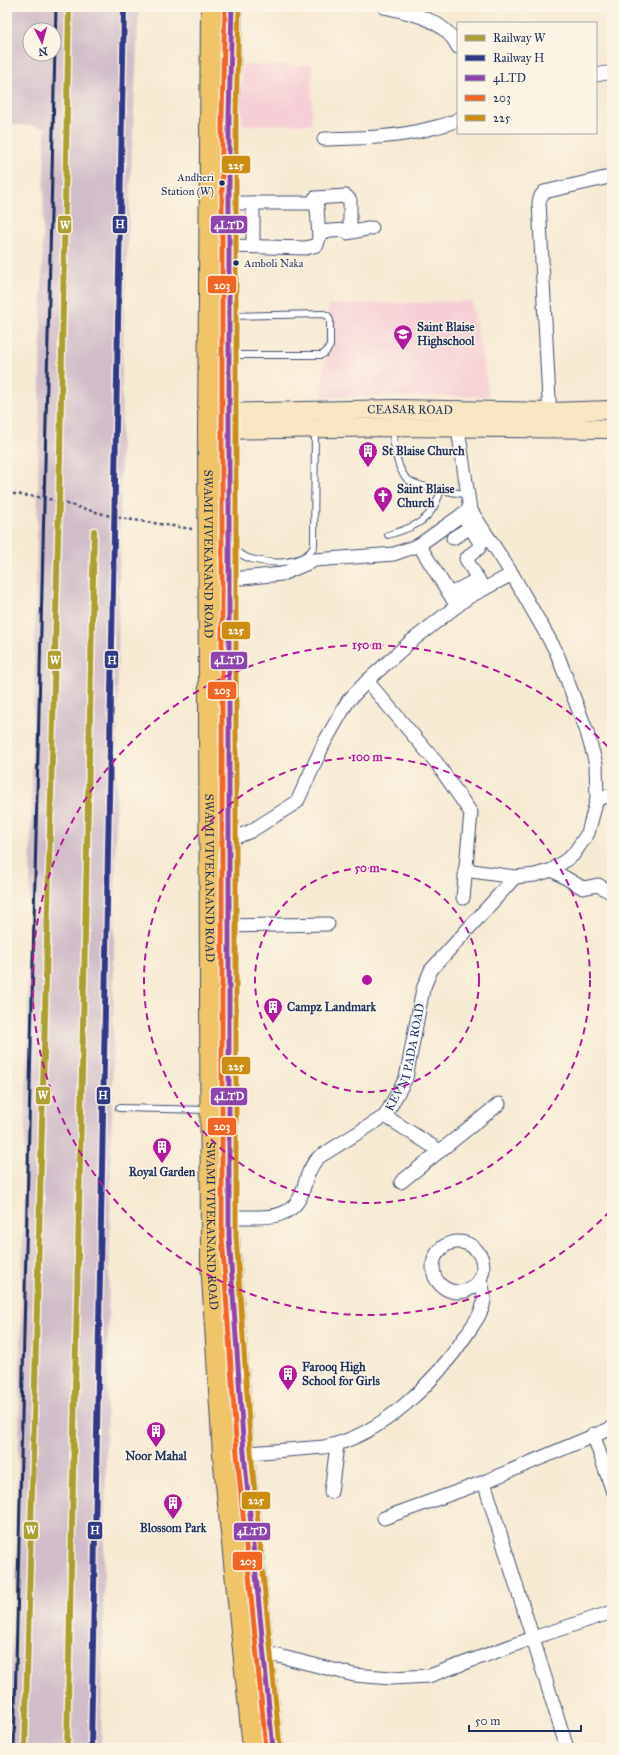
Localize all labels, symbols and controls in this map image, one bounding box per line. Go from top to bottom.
north arrow [22,22,62,62]
legend [457,22,597,134]
text: Railway W [493,31,546,45]
text: N [37,44,48,58]
text: Railway H [493,51,544,65]
text: 4LTD [493,71,526,85]
text: 203 [493,91,511,105]
text: 225 [493,111,511,125]
line badge: 225 [221,155,251,174]
text: 225 [228,159,245,172]
place label: Andheri Station (W) [161,171,214,198]
marker: Andheri Station (W) [217,178,227,188]
line badge: W [57,215,72,234]
line badge: H [112,215,128,234]
line badge: 4LTD [210,215,248,234]
text: H [115,218,125,231]
text: W [60,219,71,232]
text: 4LTD [214,219,244,233]
place label: Amboli Naka [243,257,304,270]
marker: Amboli Naka [231,258,241,268]
line badge: 203 [207,275,237,294]
text: 203 [214,279,230,293]
place label: Saint Blaise Highschool [417,320,475,349]
school or university icon: Saint Blaise Highschool [392,323,414,351]
street label: CEASAR ROAD [367,402,453,417]
building icon: St Blaise Church [357,440,379,468]
place label: St Blaise Church [382,444,465,458]
street label: SWAMI VIVEKANAND ROAD [201,470,216,638]
place label: Saint Blaise Church [397,482,454,510]
church icon: Saint Blaise Church [372,485,394,513]
line badge: 225 [221,621,251,640]
text: 225 [228,624,245,637]
text: 150 m [352,638,383,652]
line badge: W [47,650,62,670]
line badge: H [104,650,119,669]
line badge: 4LTD [210,651,248,670]
text: W [50,654,61,667]
text: H [107,654,117,667]
text: 4LTD [214,654,244,668]
line badge: 203 [207,681,237,700]
text: 203 [214,684,230,698]
text: 100 m [351,750,384,764]
street label: SWAMI VIVEKANAND ROAD [202,794,217,962]
text: 50 m [354,861,381,875]
centre of rings [360,973,374,987]
building icon: Campz Landmark [262,996,284,1024]
place label: Campz Landmark [287,1000,376,1015]
street label: KEVNI PADA ROAD [382,1002,427,1114]
line badge: 225 [221,1056,251,1075]
text: 225 [228,1060,245,1073]
line badge: W [35,1086,51,1105]
line badge: H [96,1086,111,1105]
line badge: 4LTD [210,1087,248,1106]
text: W [38,1089,49,1102]
text: H [98,1089,108,1102]
text: 4LTD [214,1090,244,1104]
line badge: 203 [207,1117,237,1136]
text: 203 [214,1120,230,1134]
building icon: Royal Garden [151,1136,173,1164]
street label: SWAMI VIVEKANAND ROAD [204,1142,221,1310]
place label: Royal Garden [129,1165,196,1180]
place label: Farooq High School for Girls [302,1360,381,1388]
building icon: Farooq High School for Girls [277,1363,299,1391]
building icon: Noor Mahal [145,1420,167,1448]
place label: Noor Mahal [125,1449,188,1463]
line badge: 225 [241,1491,271,1510]
building icon: Blossom Park [162,1492,184,1520]
text: 225 [248,1494,265,1507]
line badge: W [23,1521,39,1540]
line badge: H [87,1521,103,1540]
place label: Blossom Park [140,1521,207,1535]
line badge: 4LTD [233,1522,271,1541]
text: W [26,1524,37,1537]
text: H [90,1524,100,1537]
text: 4LTD [237,1525,267,1539]
line badge: 203 [232,1551,263,1571]
text: 203 [240,1555,256,1569]
scale bar [469,1707,581,1733]
text: 50 m [475,1714,500,1728]

